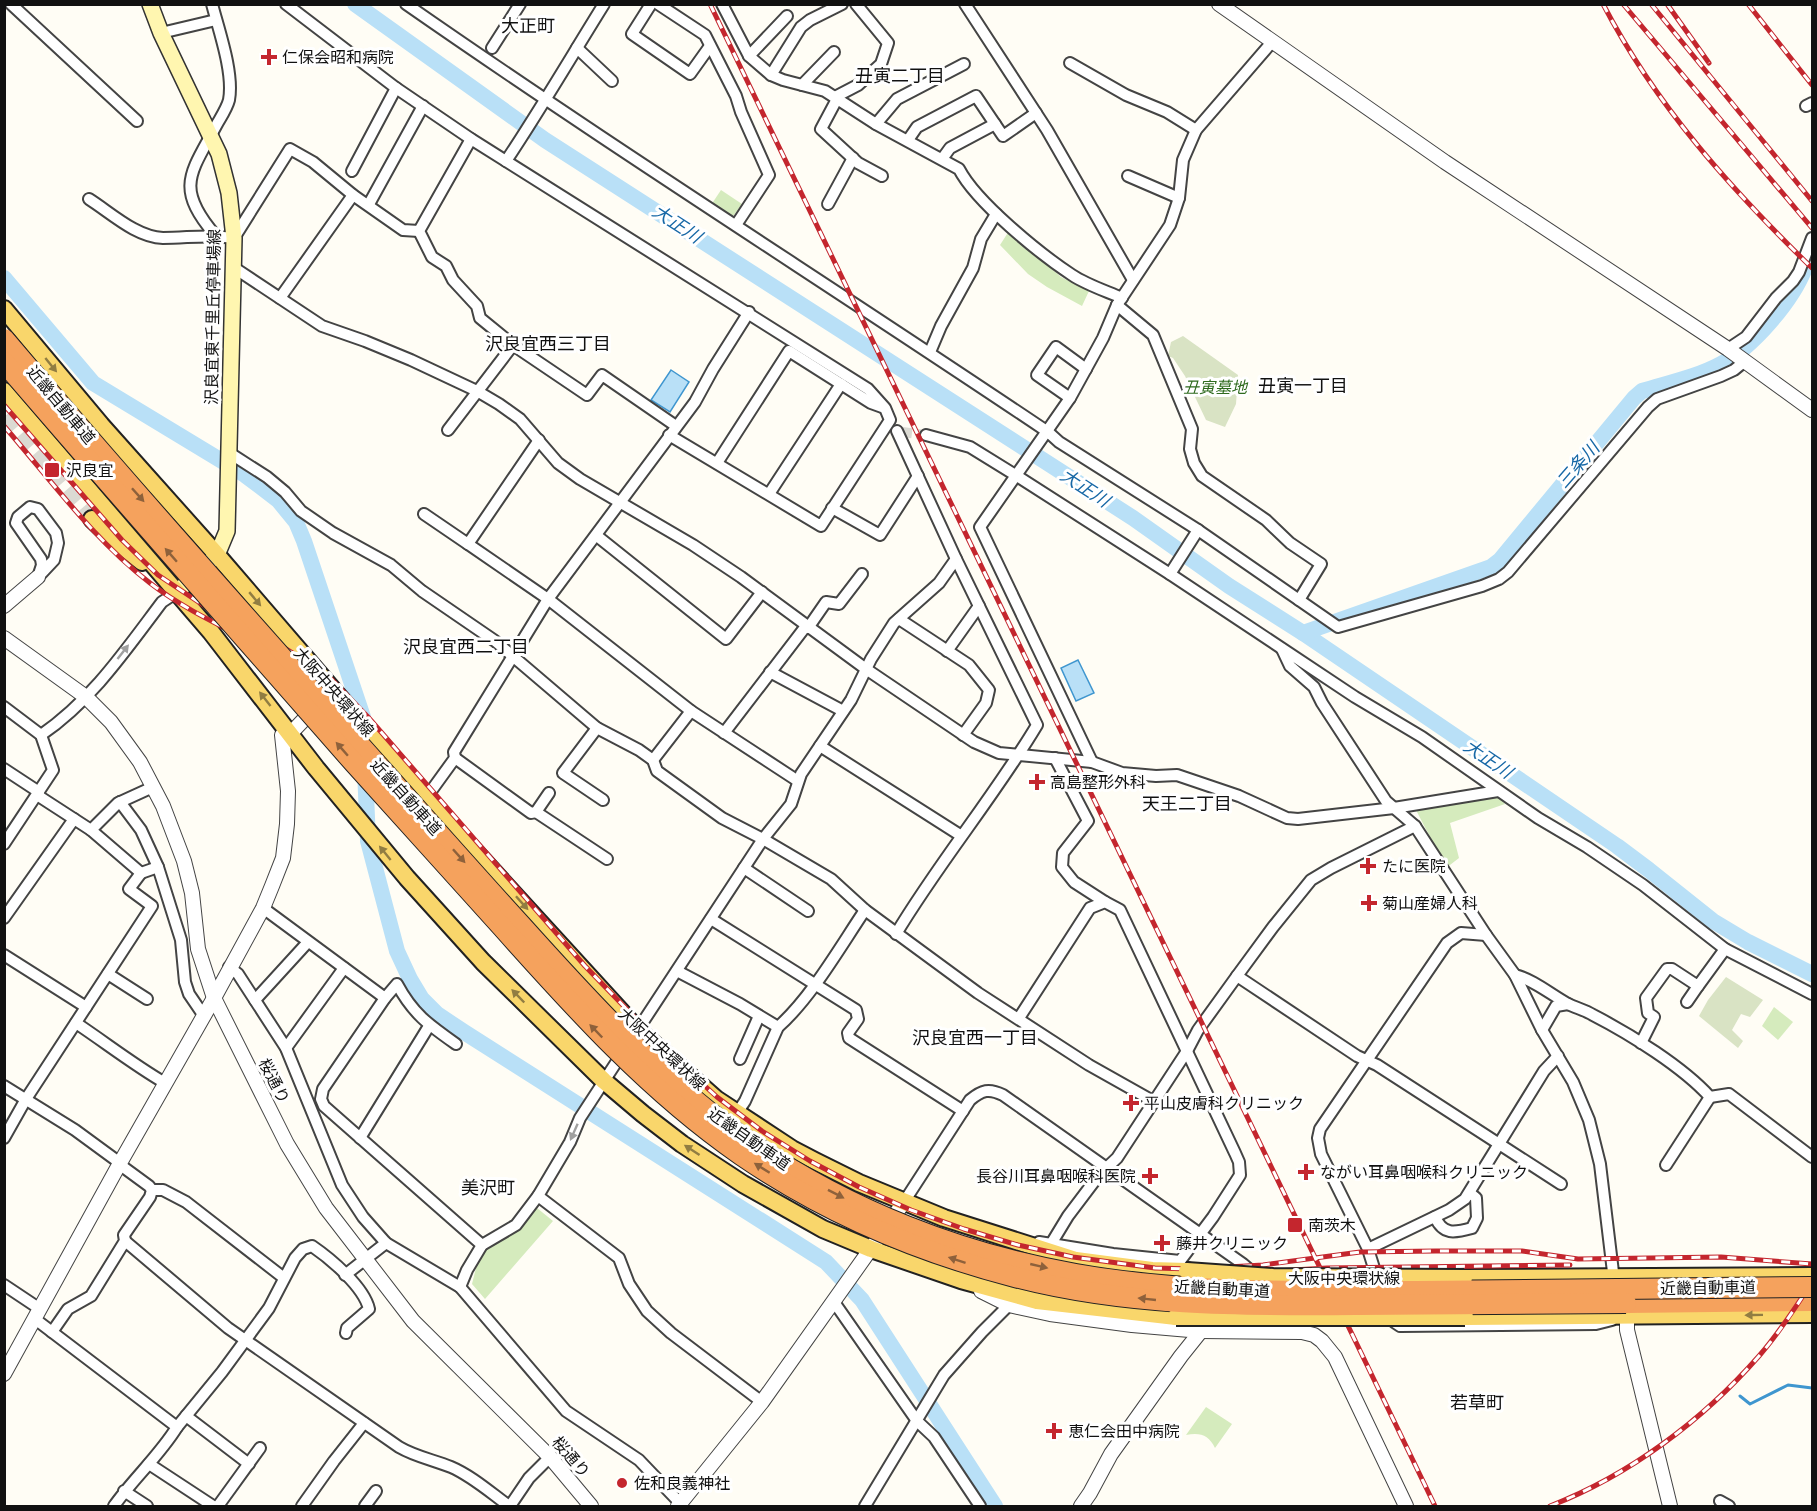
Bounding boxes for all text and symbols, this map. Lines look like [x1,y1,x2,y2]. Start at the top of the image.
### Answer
district label: 大正町 [501,16,555,36]
marker: 仁保会昭和病院 [260,48,278,66]
place label: 仁保会昭和病院 [282,49,394,66]
district label: 丑寅二丁目 [855,66,945,86]
water label: 大正川 [649,201,707,248]
street label: 沢良宜東千里丘停車場線 [203,229,223,405]
district label: 沢良宜西三丁目 [485,334,611,354]
one-way arrow [44,357,57,373]
street label: 近畿自動車道 [24,363,98,447]
district label: 丑寅一丁目 [1258,376,1348,396]
park label: 丑寅墓地 [1183,379,1249,396]
water label: 三条川 [1553,437,1605,492]
marker: 沢良宜 [43,461,61,479]
place label: 沢良宜 [66,462,114,479]
water label: 大正川 [1057,465,1115,512]
one-way arrow [131,487,144,502]
one-way arrow [165,548,178,563]
one-way arrow [248,591,261,607]
district label: 沢良宜西二丁目 [403,637,529,657]
street label: 大阪中央環状線 [291,644,377,740]
one-way arrow [117,645,129,660]
one-way arrow [260,692,272,707]
water label: 大正川 [1460,736,1518,784]
one-way arrow [335,741,349,756]
street label: 近畿自動車道 [368,756,444,838]
marker: 高島整形外科 [1028,773,1046,791]
place label: 高島整形外科 [1050,774,1146,791]
district label: 天王二丁目 [1142,794,1232,814]
one-way arrow [379,845,392,861]
one-way arrow [452,848,465,863]
marker: たに医院 [1359,857,1377,875]
place label: たに医院 [1382,858,1446,875]
marker: 菊山産婦人科 [1360,894,1378,912]
place label: 菊山産婦人科 [1382,895,1478,912]
one-way arrow [515,896,529,911]
one-way arrow [511,988,525,1003]
street label: 大阪中央環状線 [615,1005,709,1093]
one-way arrow [590,1024,604,1038]
district label: 沢良宜西一丁目 [912,1028,1038,1048]
street label: 桜通り [256,1056,292,1106]
marker: 平山皮膚科クリニック [1122,1094,1140,1112]
place label: 平山皮膚科クリニック [1144,1095,1304,1112]
street label: 近畿自動車道 [705,1105,793,1173]
one-way arrow [569,1123,579,1141]
one-way arrow [683,1145,700,1156]
one-way arrow [754,1163,770,1174]
marker: ながい耳鼻咽喉科クリニック [1297,1163,1315,1181]
place label: ながい耳鼻咽喉科クリニック [1320,1164,1528,1181]
marker: 長谷川耳鼻咽喉科医院 [1141,1167,1159,1185]
place label: 長谷川耳鼻咽喉科医院 [976,1168,1136,1185]
district label: 美沢町 [461,1178,515,1198]
one-way arrow [828,1189,845,1199]
marker: 南茨木 [1286,1216,1304,1234]
place label: 南茨木 [1308,1217,1356,1234]
marker: 藤井クリニック [1153,1234,1171,1252]
place label: 藤井クリニック [1176,1235,1288,1252]
one-way arrow [948,1254,966,1264]
one-way arrow [1030,1262,1049,1271]
street label: 大阪中央環状線 [1288,1270,1400,1287]
street label: 近畿自動車道 [1174,1278,1270,1300]
street label: 近畿自動車道 [1660,1279,1756,1297]
one-way arrow [1138,1295,1157,1304]
one-way arrow [1745,1310,1764,1320]
district label: 若草町 [1450,1393,1504,1413]
marker: 恵仁会田中病院 [1045,1422,1063,1440]
place label: 恵仁会田中病院 [1068,1423,1180,1440]
street label: 桜通り [549,1433,593,1481]
place label: 佐和良義神社 [634,1475,730,1492]
marker: 佐和良義神社 [615,1476,629,1490]

